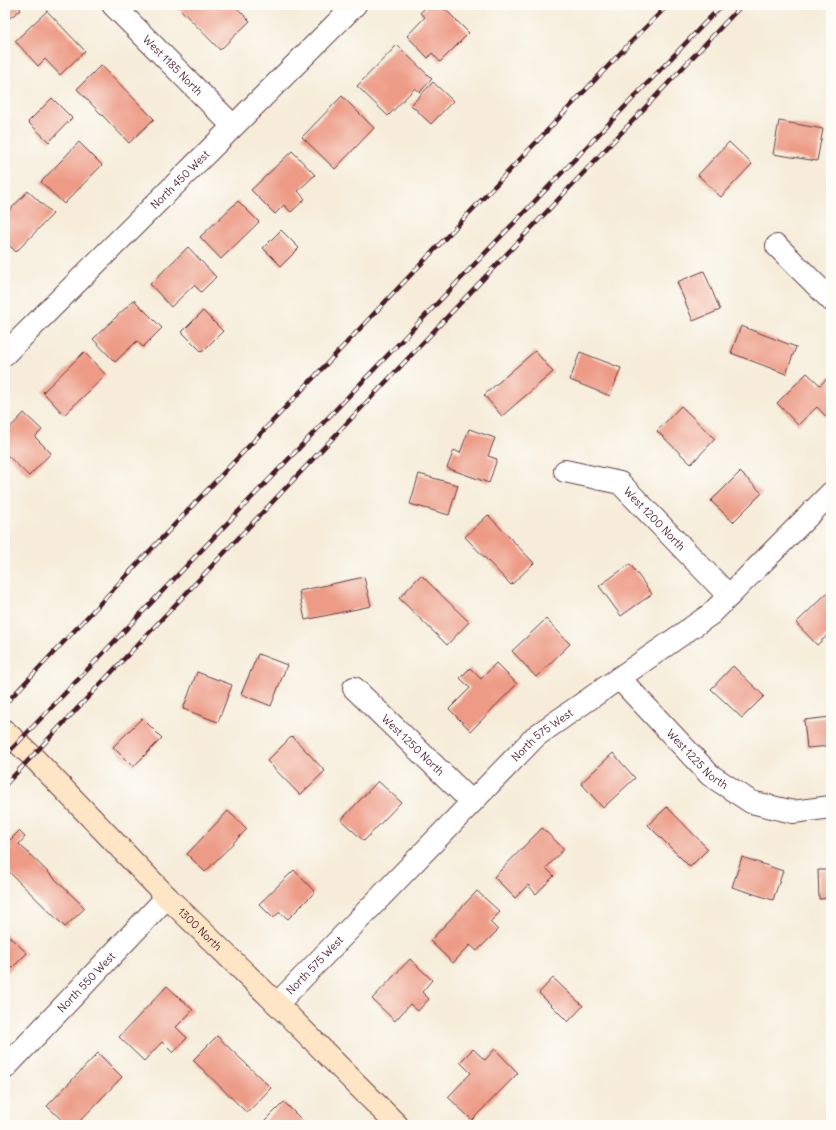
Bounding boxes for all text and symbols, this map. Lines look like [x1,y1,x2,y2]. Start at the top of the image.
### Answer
street label: West 1185 North [140,32,206,98]
street label: North 450 West [147,147,213,212]
street label: West 1200 North [621,484,688,553]
street label: North 575 West [508,705,576,764]
street label: West 1250 North [379,712,447,778]
street label: West 1225 North [664,726,731,792]
street label: 1300 North [175,905,225,954]
street label: North 575 West [283,933,346,997]
street label: North 550 West [54,949,118,1015]

